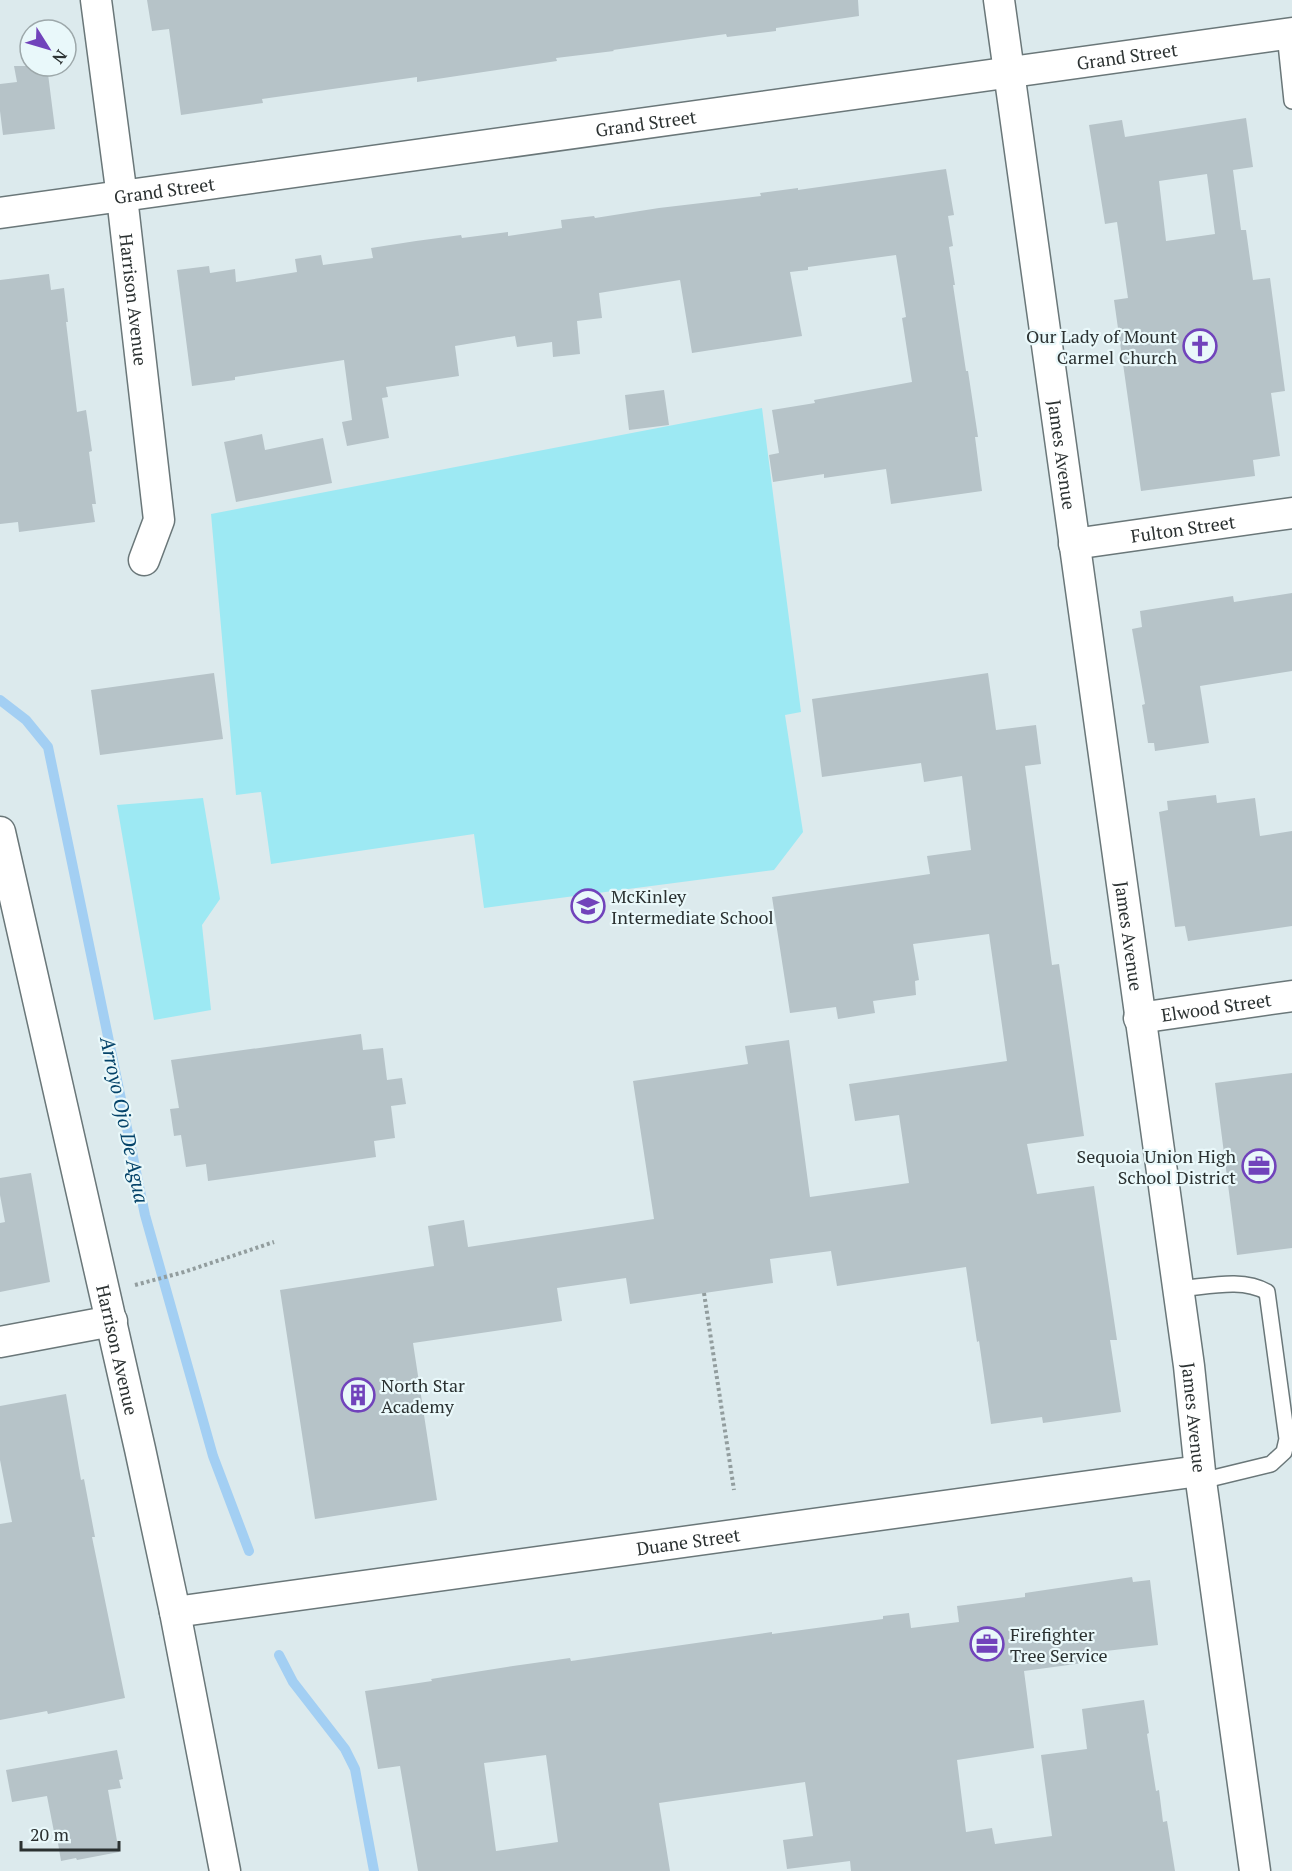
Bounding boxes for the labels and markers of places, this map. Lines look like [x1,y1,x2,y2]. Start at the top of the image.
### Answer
place label: Our Lady of Mount Carmel Church [1026,324,1177,369]
church icon: Our Lady of Mount Carmel Church [1182,328,1218,364]
place label: McKinley Intermediate School [611,884,774,929]
school or university icon: McKinley Intermediate School [570,888,606,924]
place label: Sequoia Union High School District [1076,1144,1236,1189]
office icon: Sequoia Union High School District [1241,1148,1277,1184]
place label: North Star Academy [381,1373,465,1418]
building icon: North Star Academy [340,1377,376,1413]
place label: Firefighter Tree Service [1010,1622,1108,1667]
office icon: Firefighter Tree Service [969,1626,1005,1662]

